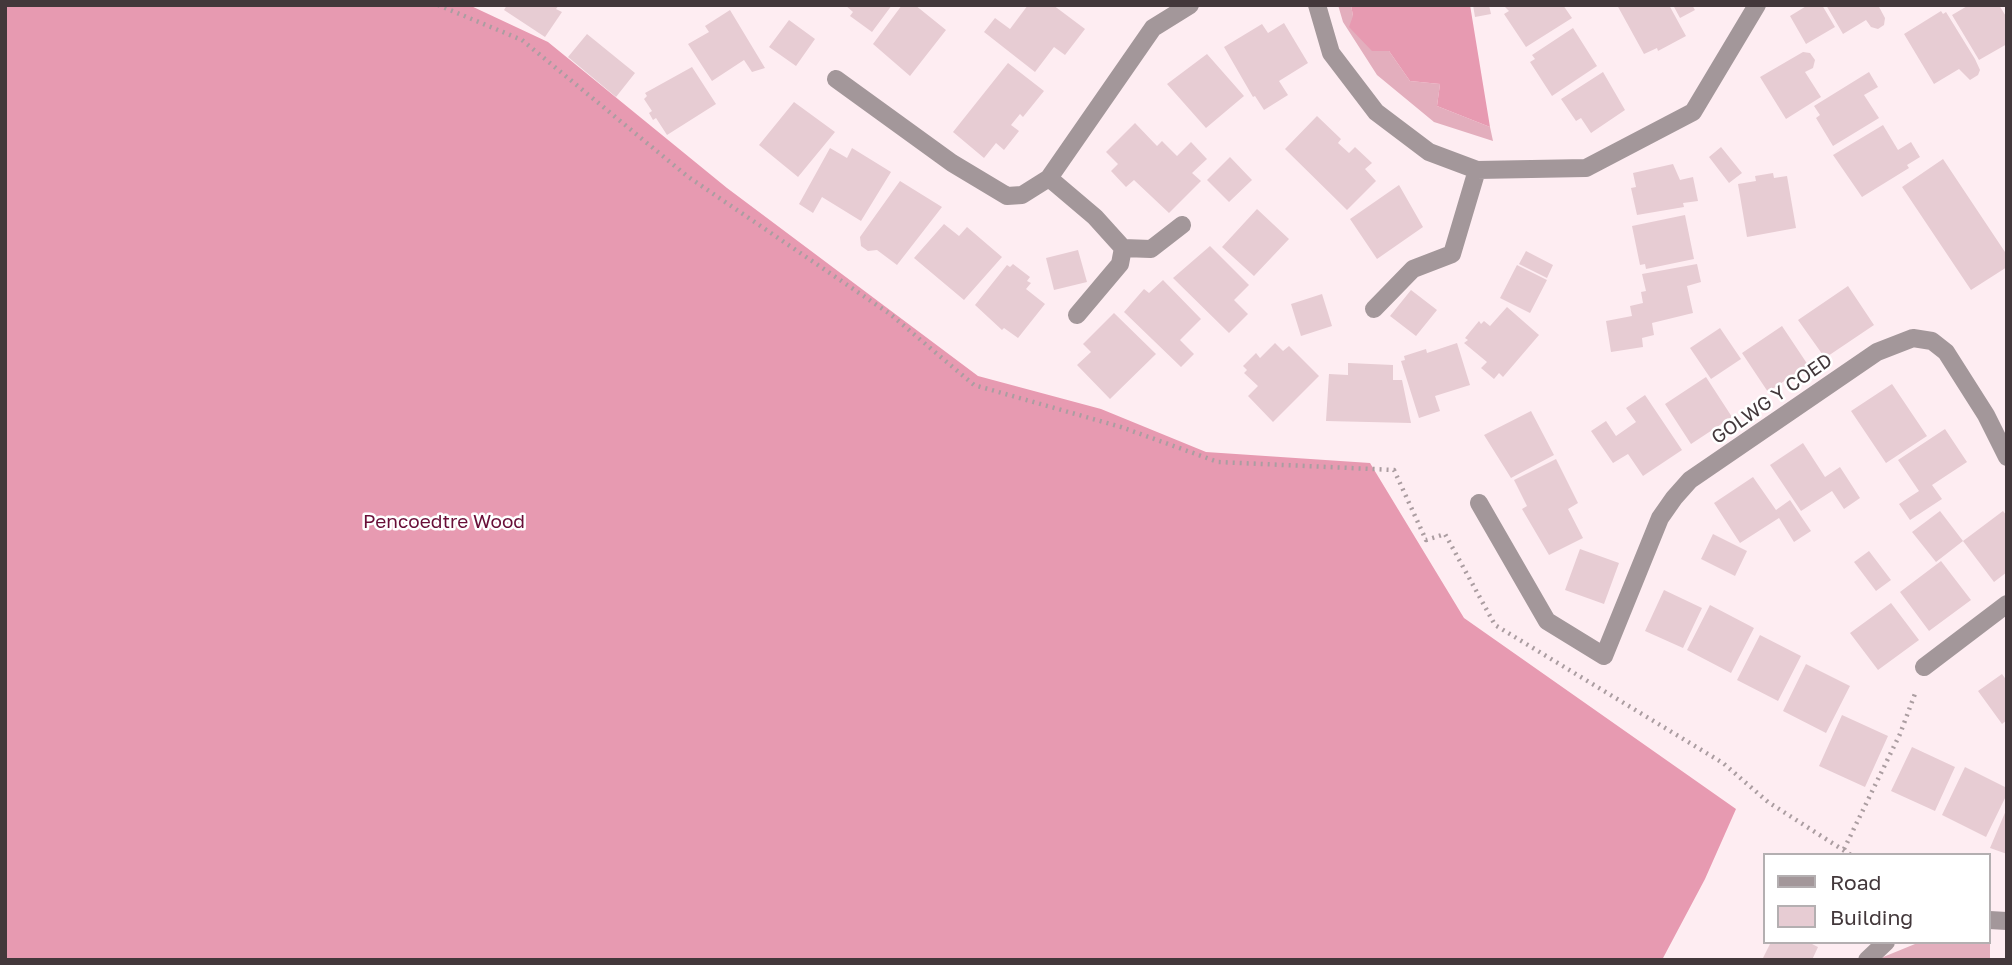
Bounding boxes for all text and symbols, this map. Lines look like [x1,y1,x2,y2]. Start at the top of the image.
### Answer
street label: GOLWG Y COED [1707,349,1837,449]
park label: Pencoedtre Wood [363,511,525,533]
legend [1764,853,1991,944]
text: Road [1830,869,1881,895]
text: Building [1830,904,1913,930]

